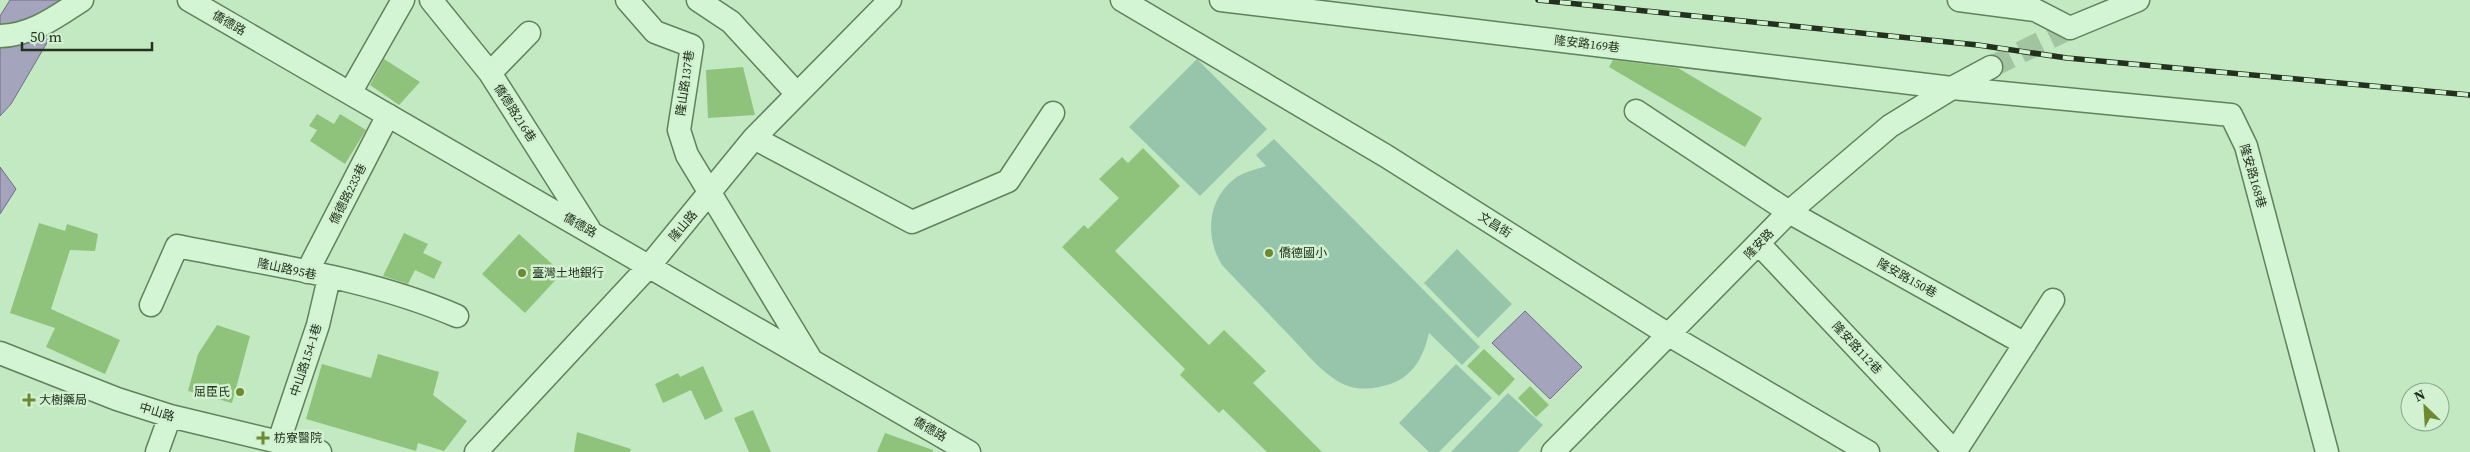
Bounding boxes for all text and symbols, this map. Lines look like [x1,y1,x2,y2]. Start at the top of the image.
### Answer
street label: 僑德路 [209,7,249,39]
scale bar [22,20,152,52]
text: 50 m [30,26,62,47]
street label: 隆安路169巷 [1553,32,1621,56]
street label: 隆山路137巷 [672,49,698,117]
street label: 僑德路216巷 [490,81,540,145]
street label: 隆安路168巷 [2236,142,2270,210]
street label: 僑德路233巷 [326,161,370,227]
street label: 隆山路 [665,207,701,245]
street label: 僑德路 [560,209,600,241]
street label: 文昌街 [1475,209,1515,241]
street label: 隆安路 [1741,225,1777,263]
place label: 僑德國小 [1279,245,1327,261]
marker: 僑德國小 [1263,247,1275,259]
street label: 隆山路95巷 [256,255,318,283]
street label: 隆安路150巷 [1874,255,1940,301]
place label: 臺灣土地銀行 [532,265,604,281]
marker: 臺灣土地銀行 [516,267,528,279]
street label: 隆安路112巷 [1829,318,1885,378]
street label: 中山路154-1巷 [287,322,325,398]
north arrow [2400,382,2450,432]
place label: 屈臣氏 [194,384,230,400]
text: N [2411,384,2428,406]
marker: 屈臣氏 [234,386,246,398]
place label: 大樹藥局 [39,392,87,408]
marker: 大樹藥局 [23,394,35,406]
street label: 中山路 [137,399,177,425]
street label: 僑德路 [910,413,950,445]
place label: 枋寮醫院 [274,430,322,446]
marker: 枋寮醫院 [256,431,270,445]

